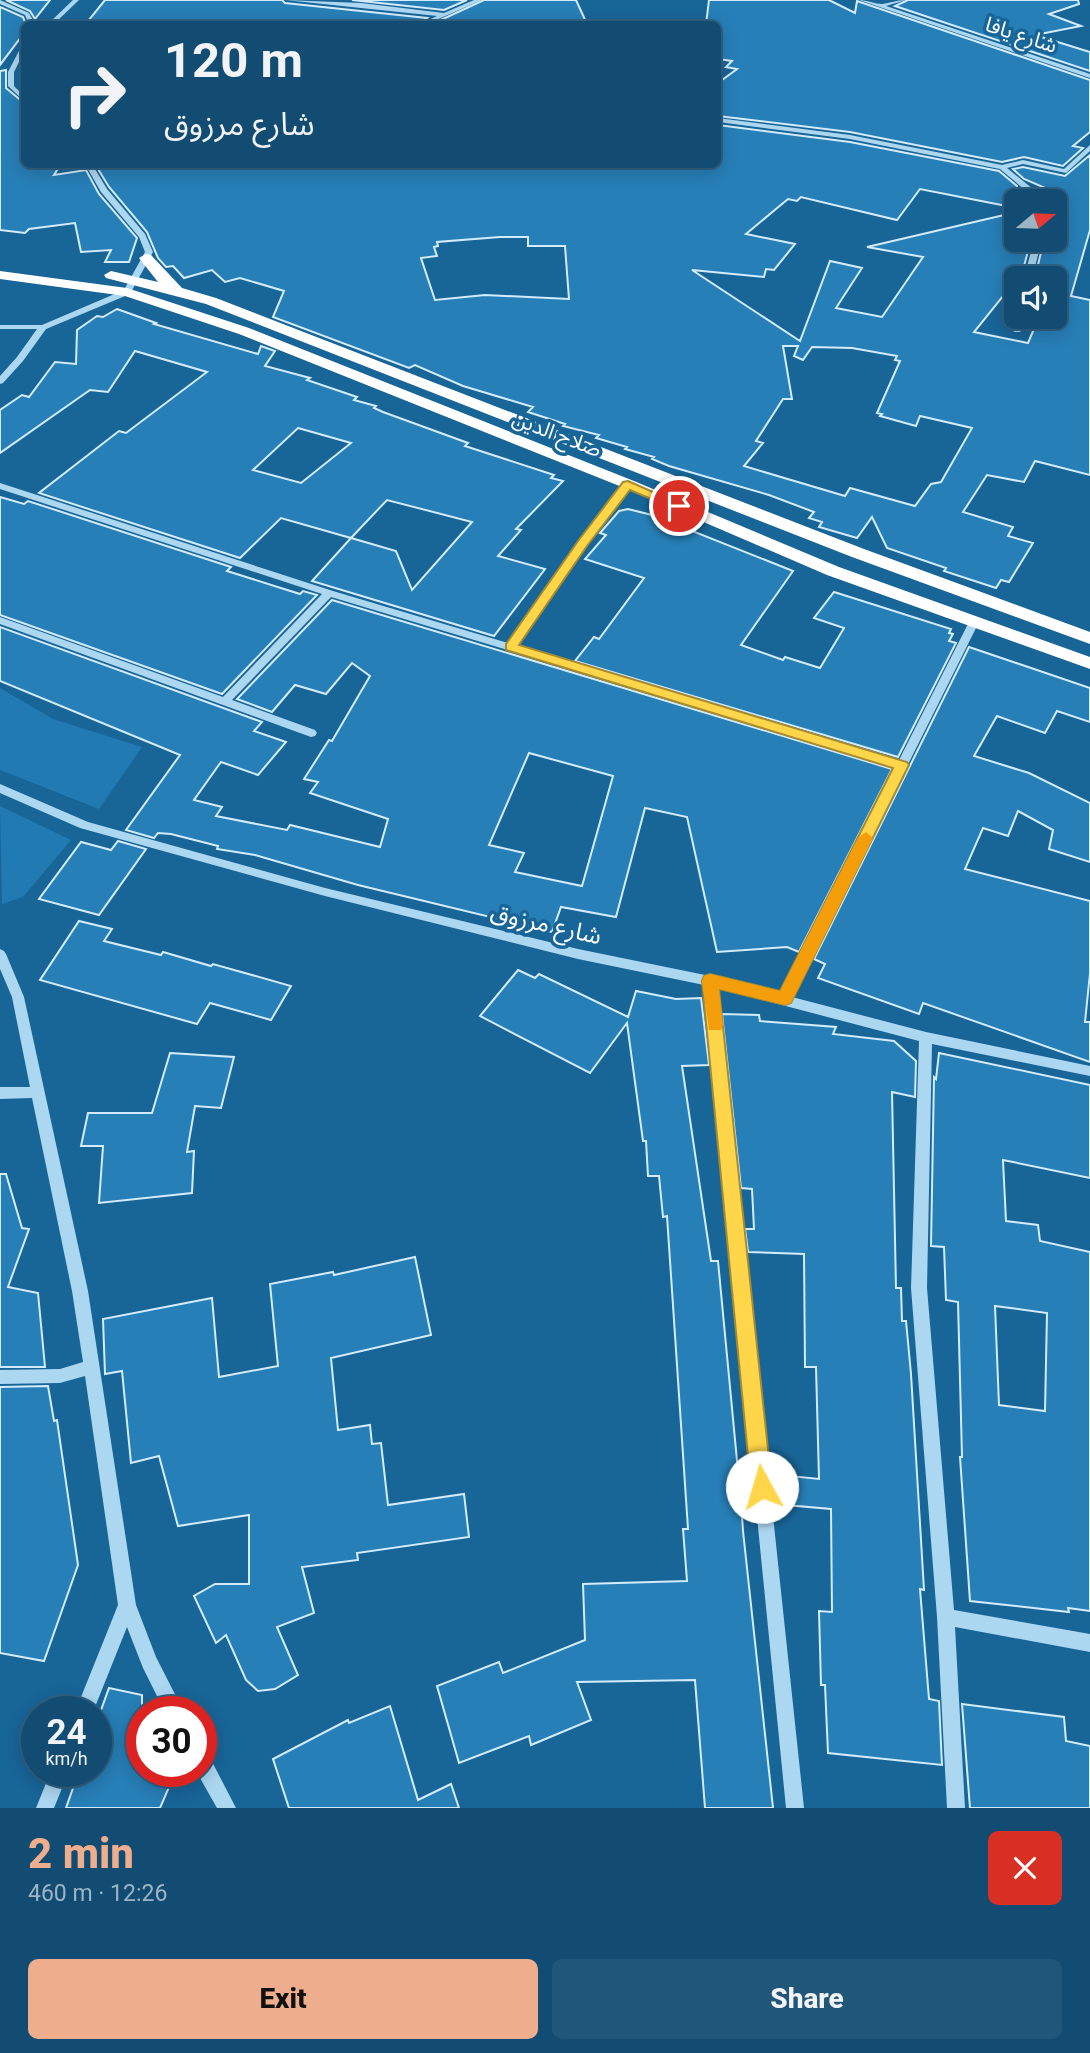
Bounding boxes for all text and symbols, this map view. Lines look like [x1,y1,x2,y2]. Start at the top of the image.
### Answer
street label: شارع يافا [981,12,1060,61]
text: 120 m [164,32,303,89]
icon: right [49,49,140,140]
text: شارع مرزوق [164,105,315,143]
north arrow [1004,189,1068,252]
map controls [1004,189,1067,329]
button: sound [1004,266,1067,329]
street label: صلاح الدين [508,406,605,465]
pin [649,476,709,536]
icon: arrive [660,487,698,525]
street label: شارع مرزوق [487,898,604,953]
position arrow [725,1450,799,1524]
speed limit sign: 30 [126,1696,217,1787]
text: 24 [46,1712,87,1753]
text: km/h [45,1748,88,1769]
text: 2 min [28,1829,134,1878]
button: close [988,1831,1062,1905]
text: 460 m · 12:26 [28,1880,167,1907]
button: Exit [28,1959,538,2039]
button: Share [552,1959,1062,2039]

